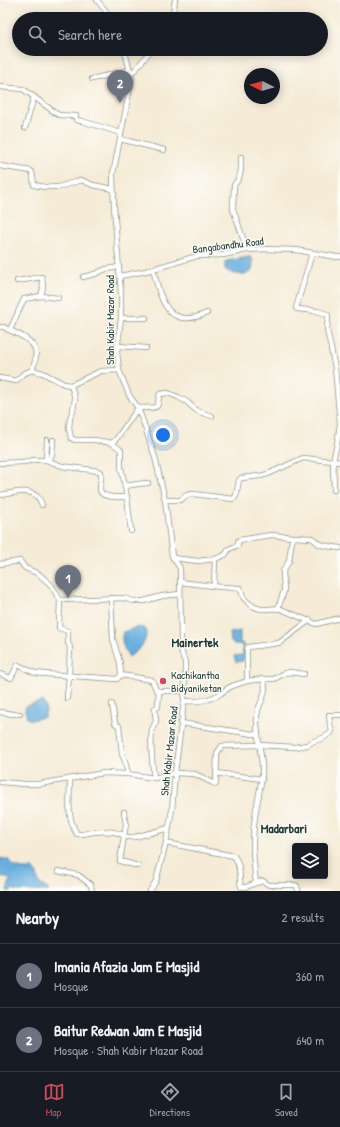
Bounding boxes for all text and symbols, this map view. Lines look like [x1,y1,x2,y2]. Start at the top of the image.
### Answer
search box [12,12,328,56]
icon: search [26,23,48,45]
text: Search here [58,24,122,45]
north arrow [244,68,280,104]
pin: 2 [107,70,133,103]
street label: Bangabandhu Road [192,234,265,256]
street label: Shah Kabir Mazar Road [103,274,117,365]
your location [153,425,173,445]
pin: 1 [55,565,81,598]
district label: Mainertek [172,633,219,651]
place label: Kachikantha Bidyaniketan [171,668,222,695]
marker: Kachikantha Bidyaniketan [158,676,168,686]
street label: Shah Kabir Mazar Road [157,705,181,796]
district label: Madarbari [261,819,307,837]
map controls [292,843,328,879]
button: layers [292,843,328,879]
text: Nearby [16,906,59,929]
text: 2 results [282,908,324,926]
text: Imania Afazia Jam E Masjid [54,956,199,977]
text: 1 [27,967,31,985]
text: 360 m [295,967,324,985]
text: Mosque [54,977,88,995]
text: Baitur Redwan Jam E Masjid [54,1020,201,1041]
text: 2 [26,1031,32,1049]
text: 640 m [296,1031,324,1049]
text: Mosque · Shah Kabir Mazar Road [54,1041,203,1059]
tab: Map [43,1081,65,1119]
tab: Directions [150,1081,190,1119]
tab: Saved [275,1081,297,1119]

